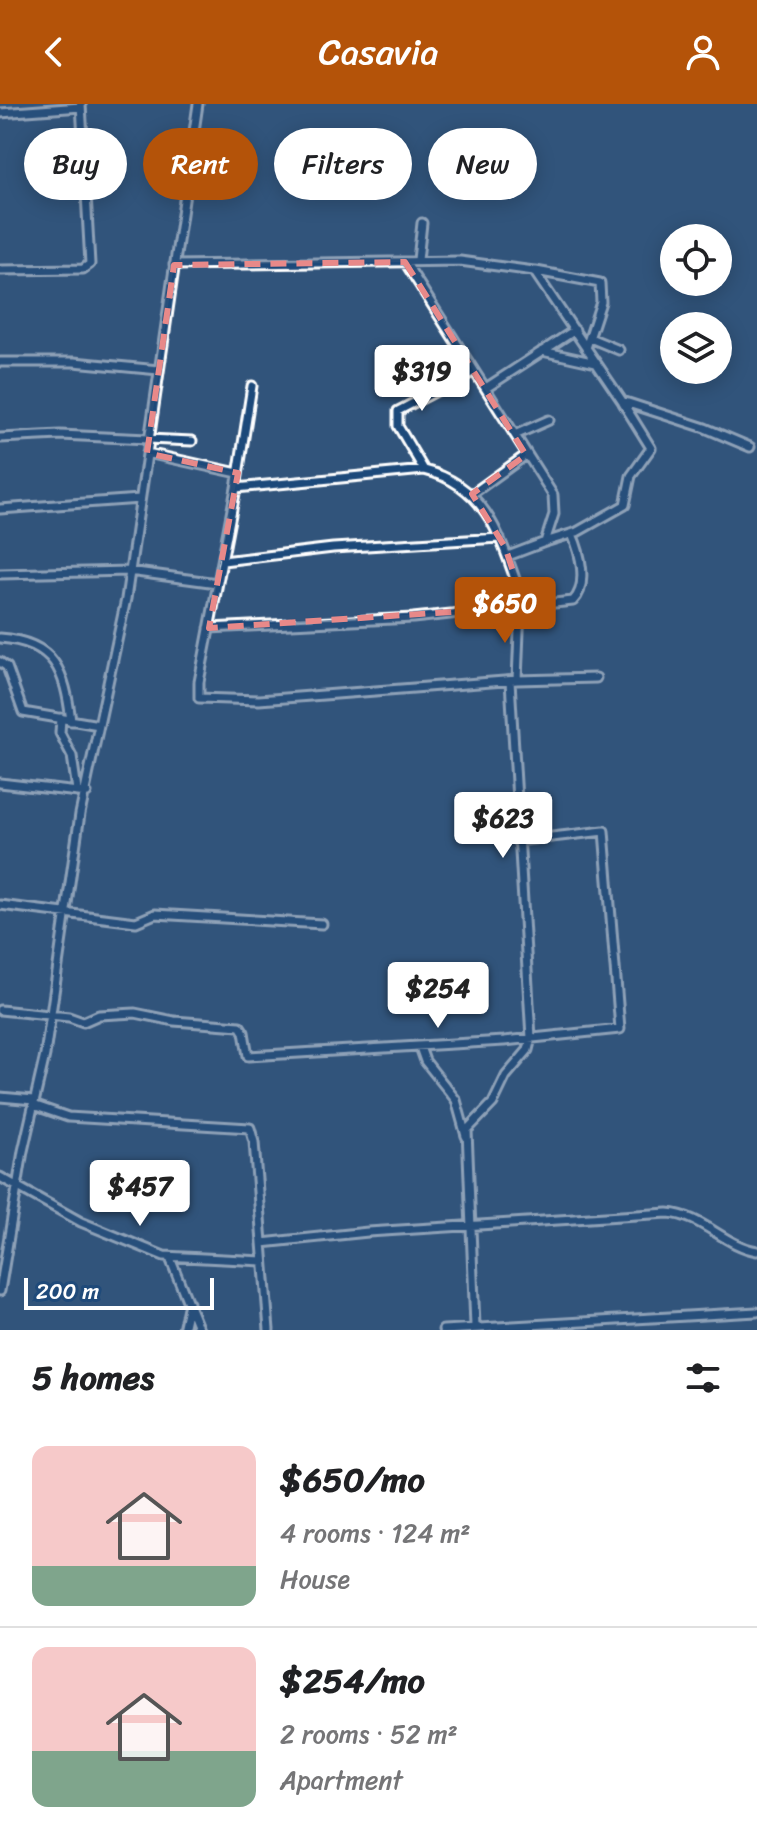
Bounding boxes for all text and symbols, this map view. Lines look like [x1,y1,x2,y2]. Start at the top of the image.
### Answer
text: Casavia [319,20,438,84]
icon: back [32,30,76,74]
icon: person [681,30,725,74]
chip: Buy [24,128,127,200]
chip: Rent [143,128,258,200]
chip: Filters [274,128,412,200]
chip: New [428,128,537,200]
map controls [660,224,732,384]
button: locate [660,224,732,296]
button: layers [660,312,732,384]
pin: $319 [375,345,469,413]
text: $319 [393,348,451,394]
pin: $650 [458,577,552,645]
text: $650 [473,580,537,626]
pin: $623 [456,792,550,860]
text: $623 [472,795,534,841]
pin: $254 [391,962,485,1030]
text: $254 [406,965,470,1011]
pin: $457 [93,1160,187,1228]
text: $457 [108,1163,172,1209]
text: 200 m [36,1272,99,1311]
scale bar [24,1274,214,1310]
text: 5 homes [32,1348,154,1408]
icon: filters [681,1356,725,1400]
text: $650/mo [280,1450,425,1510]
icon: home [96,1478,192,1574]
text: 4 rooms · 124 m² [280,1510,471,1556]
text: House [280,1556,350,1602]
text: $254/mo [280,1651,425,1711]
icon: home [96,1679,192,1775]
text: 2 rooms · 52 m² [280,1711,458,1757]
text: Apartment [280,1757,403,1803]

